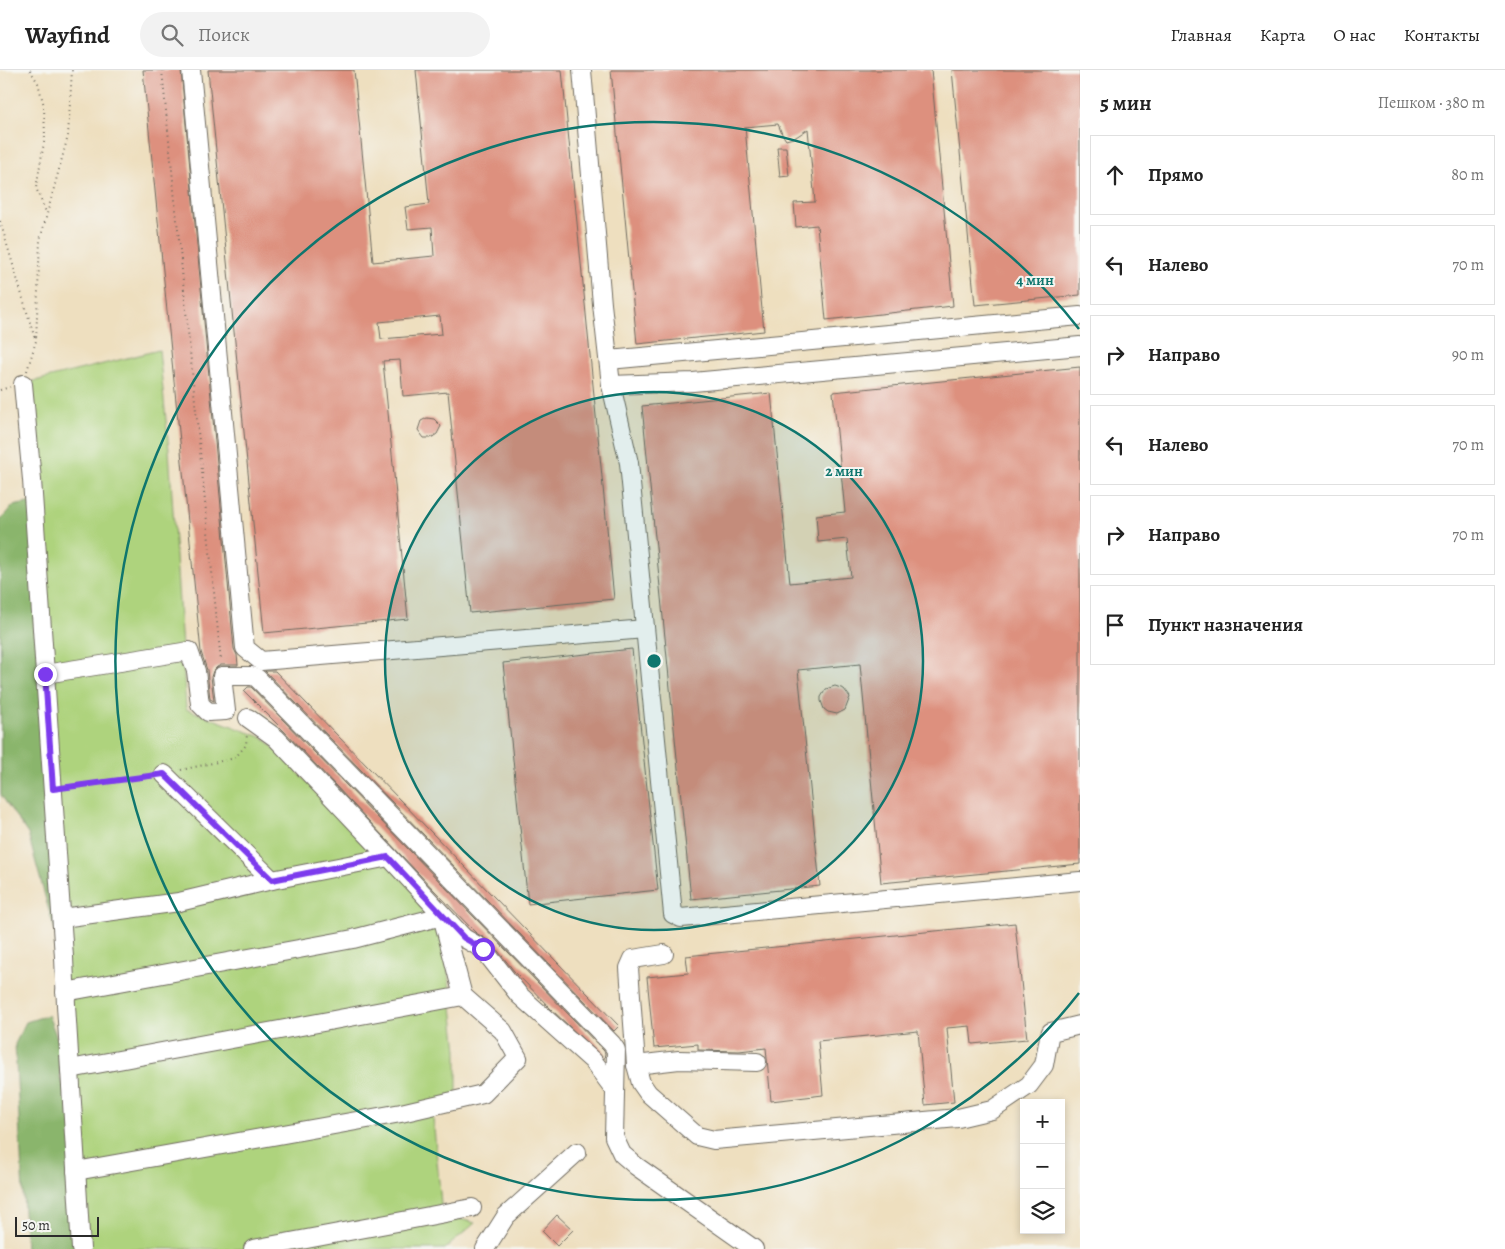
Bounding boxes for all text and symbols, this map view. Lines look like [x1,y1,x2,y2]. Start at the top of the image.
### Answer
search box [140,12,490,57]
text: Wayfind [25,19,110,51]
icon: search [158,21,186,49]
text: Поиск [198,22,250,48]
text: Главная [1171,23,1232,47]
text: Карта [1260,23,1305,47]
text: О нас [1333,23,1376,47]
text: Контакты [1404,23,1480,47]
text: 5 мин [1100,89,1152,117]
text: Пешком · 380 m [1378,92,1485,114]
icon: ahead [1101,161,1129,189]
text: Прямо [1148,162,1203,188]
text: 80 m [1451,164,1484,186]
icon: left [1101,251,1129,279]
text: Налево [1148,252,1208,278]
text: 70 m [1452,254,1484,276]
text: 4 мин [1016,270,1054,290]
icon: right [1101,341,1129,369]
text: Направо [1148,342,1220,368]
text: 90 m [1452,344,1484,366]
icon: left [1101,431,1129,459]
text: Налево [1148,432,1208,458]
text: 70 m [1452,434,1484,456]
text: 2 мин [825,461,863,481]
icon: right [1101,521,1129,549]
text: Направо [1148,522,1220,548]
text: 70 m [1452,524,1484,546]
icon: arrive [1101,611,1129,639]
text: Пункт назначения [1148,612,1303,638]
centre of rings [645,652,663,670]
route end [34,663,57,686]
route start [472,938,495,961]
map controls [1020,1099,1065,1234]
button: + [1020,1099,1065,1144]
button: − [1020,1144,1065,1189]
button: layers [1020,1189,1065,1234]
scale bar [15,1214,99,1237]
text: 50 m [22,1216,50,1235]

